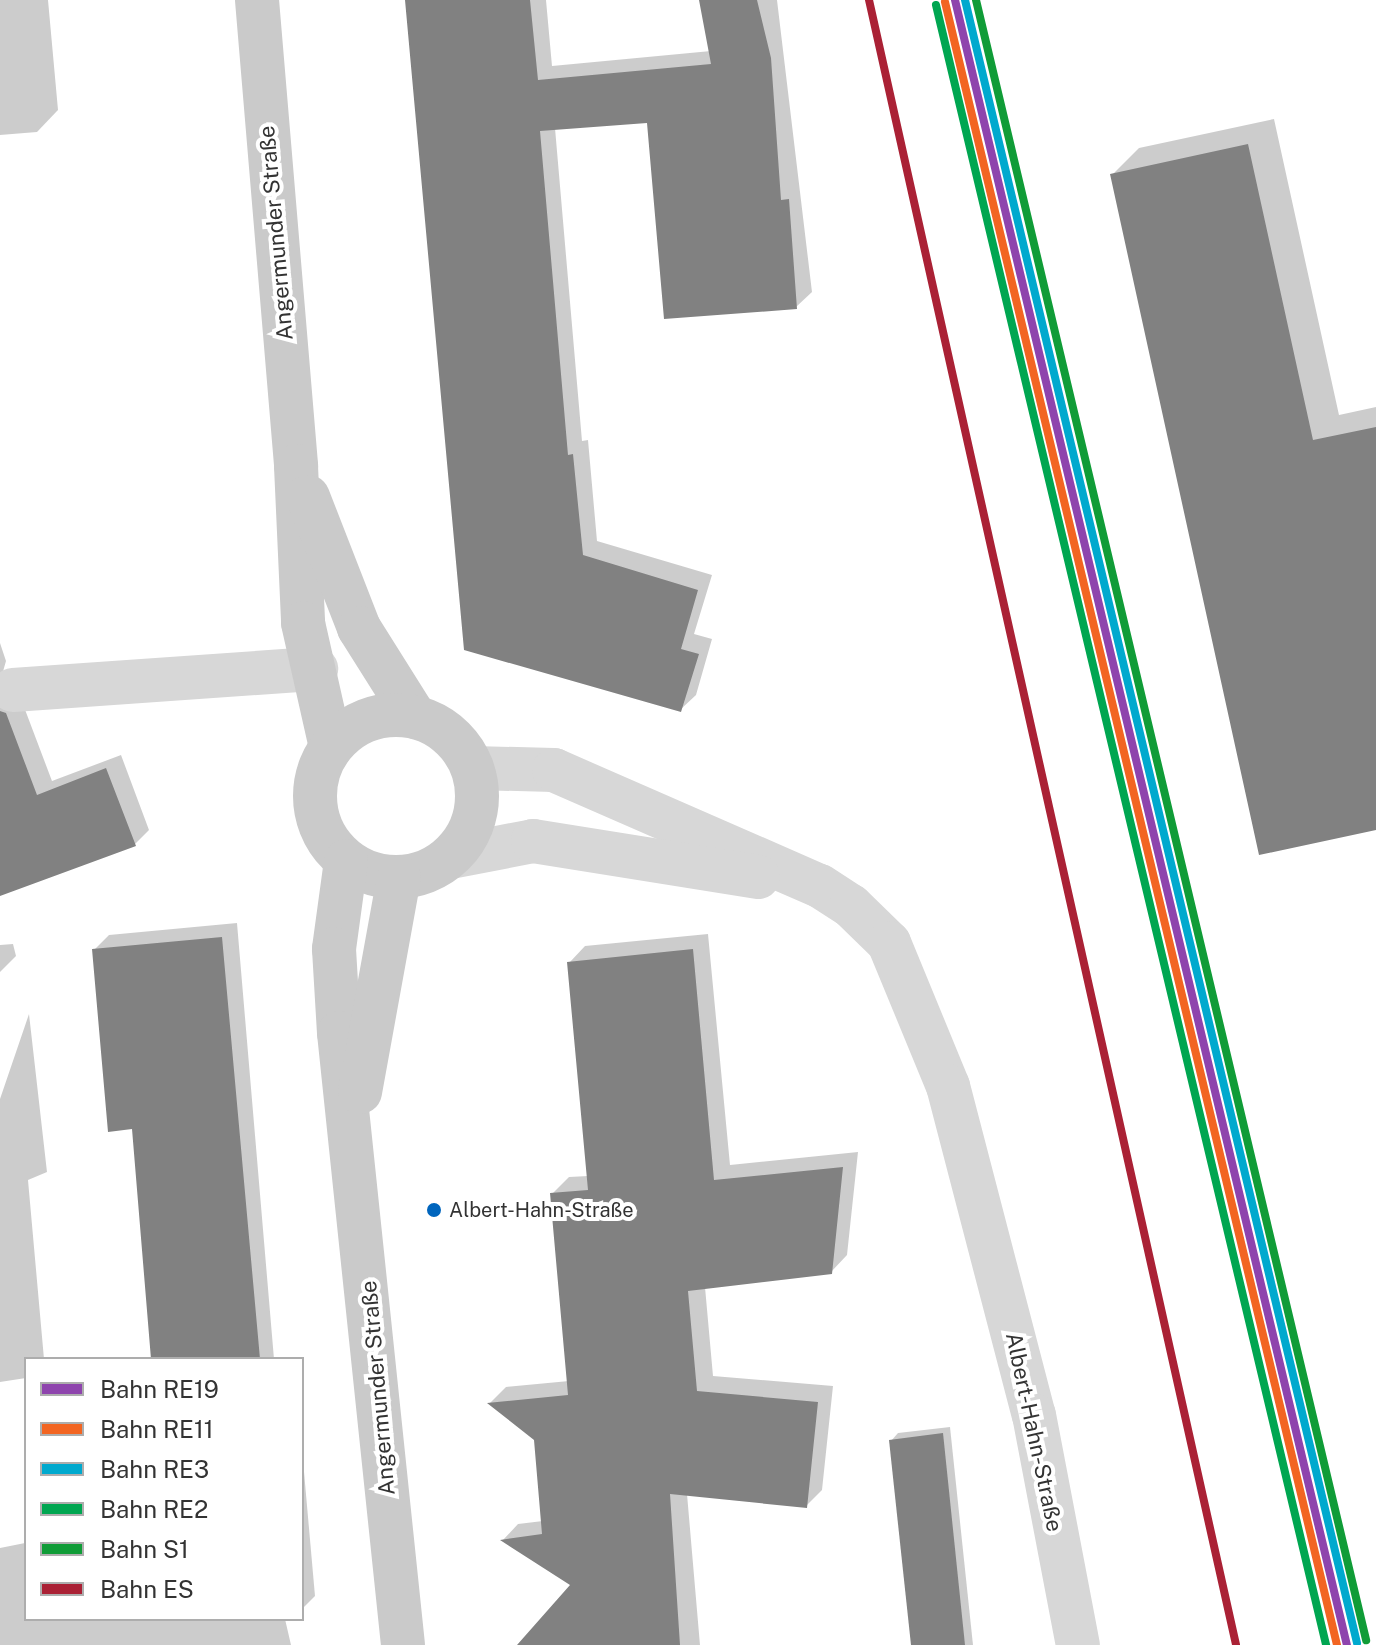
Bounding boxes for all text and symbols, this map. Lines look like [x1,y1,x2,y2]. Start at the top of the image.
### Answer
street label: Angermunder Straße [253,124,299,342]
place label: Albert-Hahn-Straße [449,1198,634,1222]
marker: Albert-Hahn-Straße [426,1202,442,1218]
street label: Angermunder Straße [355,1279,401,1497]
street label: Albert-Hahn-Straße [1000,1330,1068,1534]
legend [24,1357,304,1621]
text: Bahn RE19 [100,1375,219,1403]
text: Bahn RE11 [100,1415,214,1443]
text: Bahn RE3 [100,1455,209,1483]
text: Bahn RE2 [100,1495,208,1523]
text: Bahn S1 [100,1535,189,1563]
text: Bahn ES [100,1575,194,1603]

